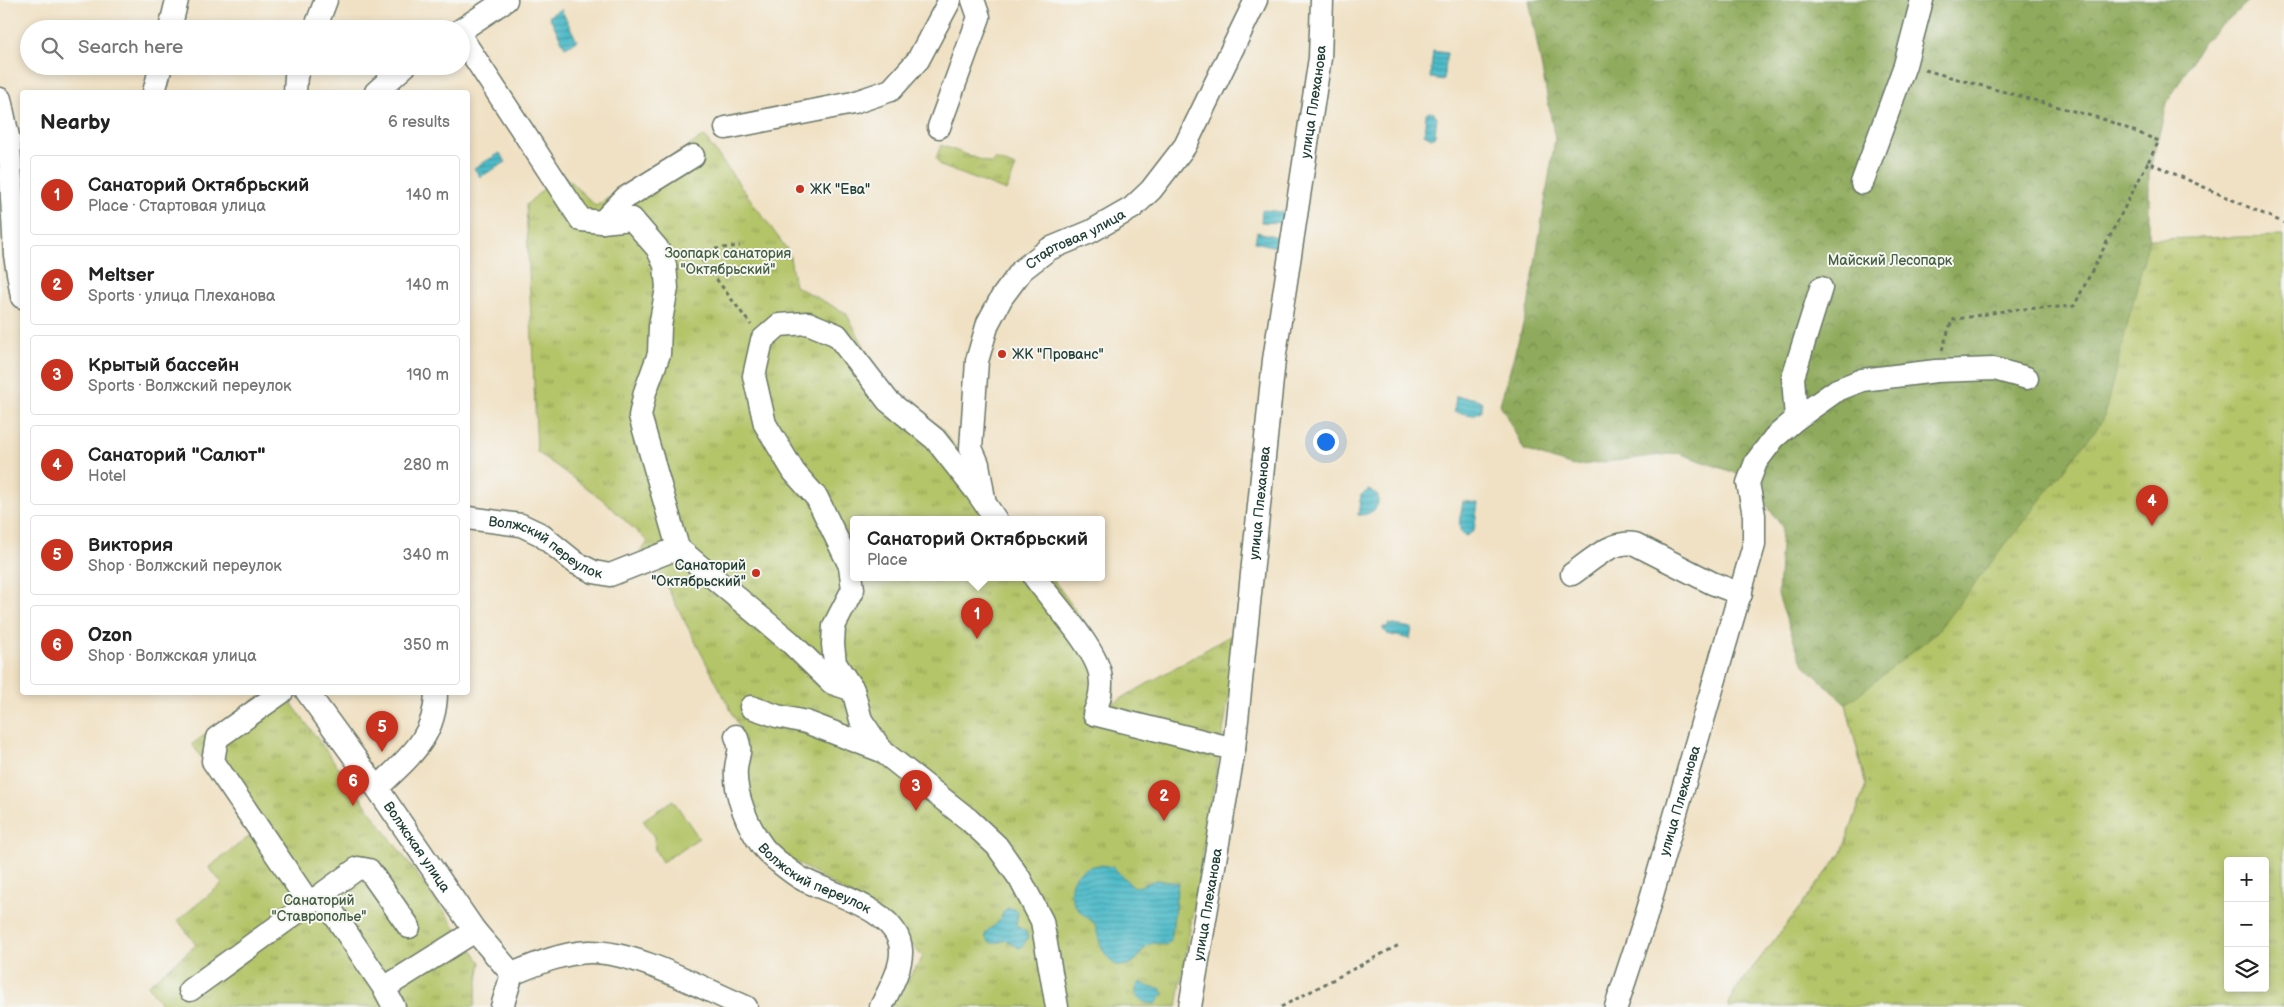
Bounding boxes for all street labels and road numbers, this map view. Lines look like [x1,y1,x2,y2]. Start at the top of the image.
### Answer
street label: улица Плеханова [1296,44,1329,159]
street label: Стартовая улица [1022,205,1129,273]
street label: улица Плеханова [1245,445,1274,561]
street label: Волжский переулок [488,512,604,582]
street label: улица Плеханова [1655,743,1704,858]
street label: Волжская улица [380,798,455,896]
street label: Волжский переулок [754,839,875,917]
street label: улица Плеханова [1190,846,1226,962]

